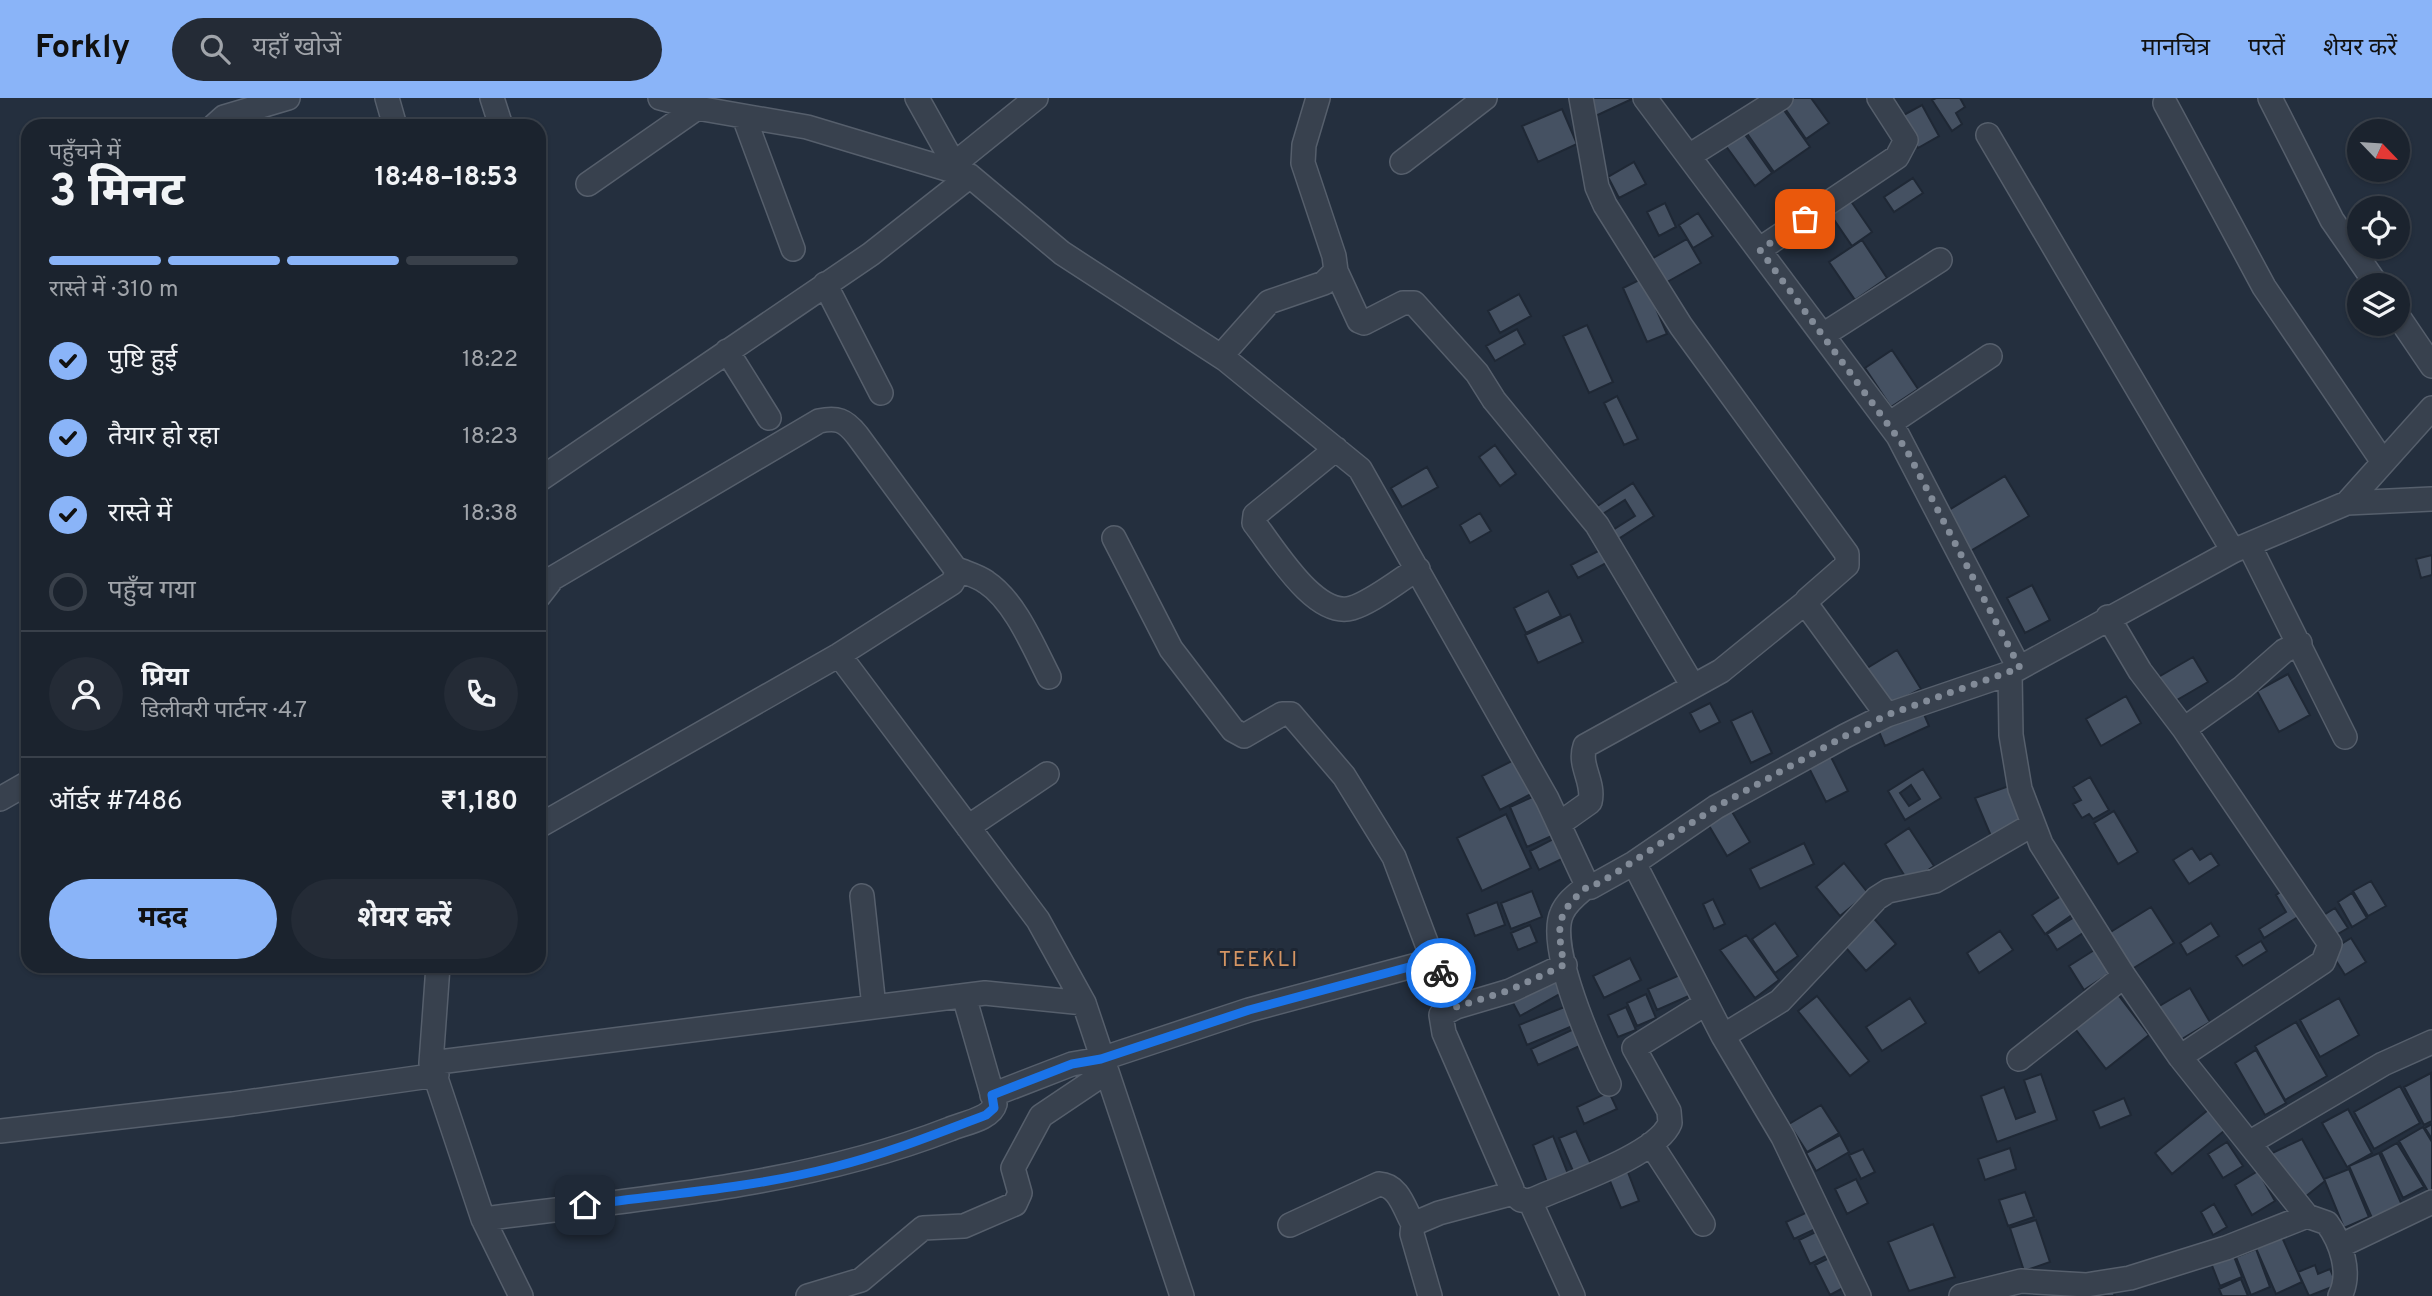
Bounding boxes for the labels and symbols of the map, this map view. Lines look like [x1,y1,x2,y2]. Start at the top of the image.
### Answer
north arrow [2347,119,2410,182]
pin [1775,189,1835,249]
courier [1406,938,1476,1008]
district label: TEEKLI [1219,947,1299,974]
pin [555,1175,615,1235]

